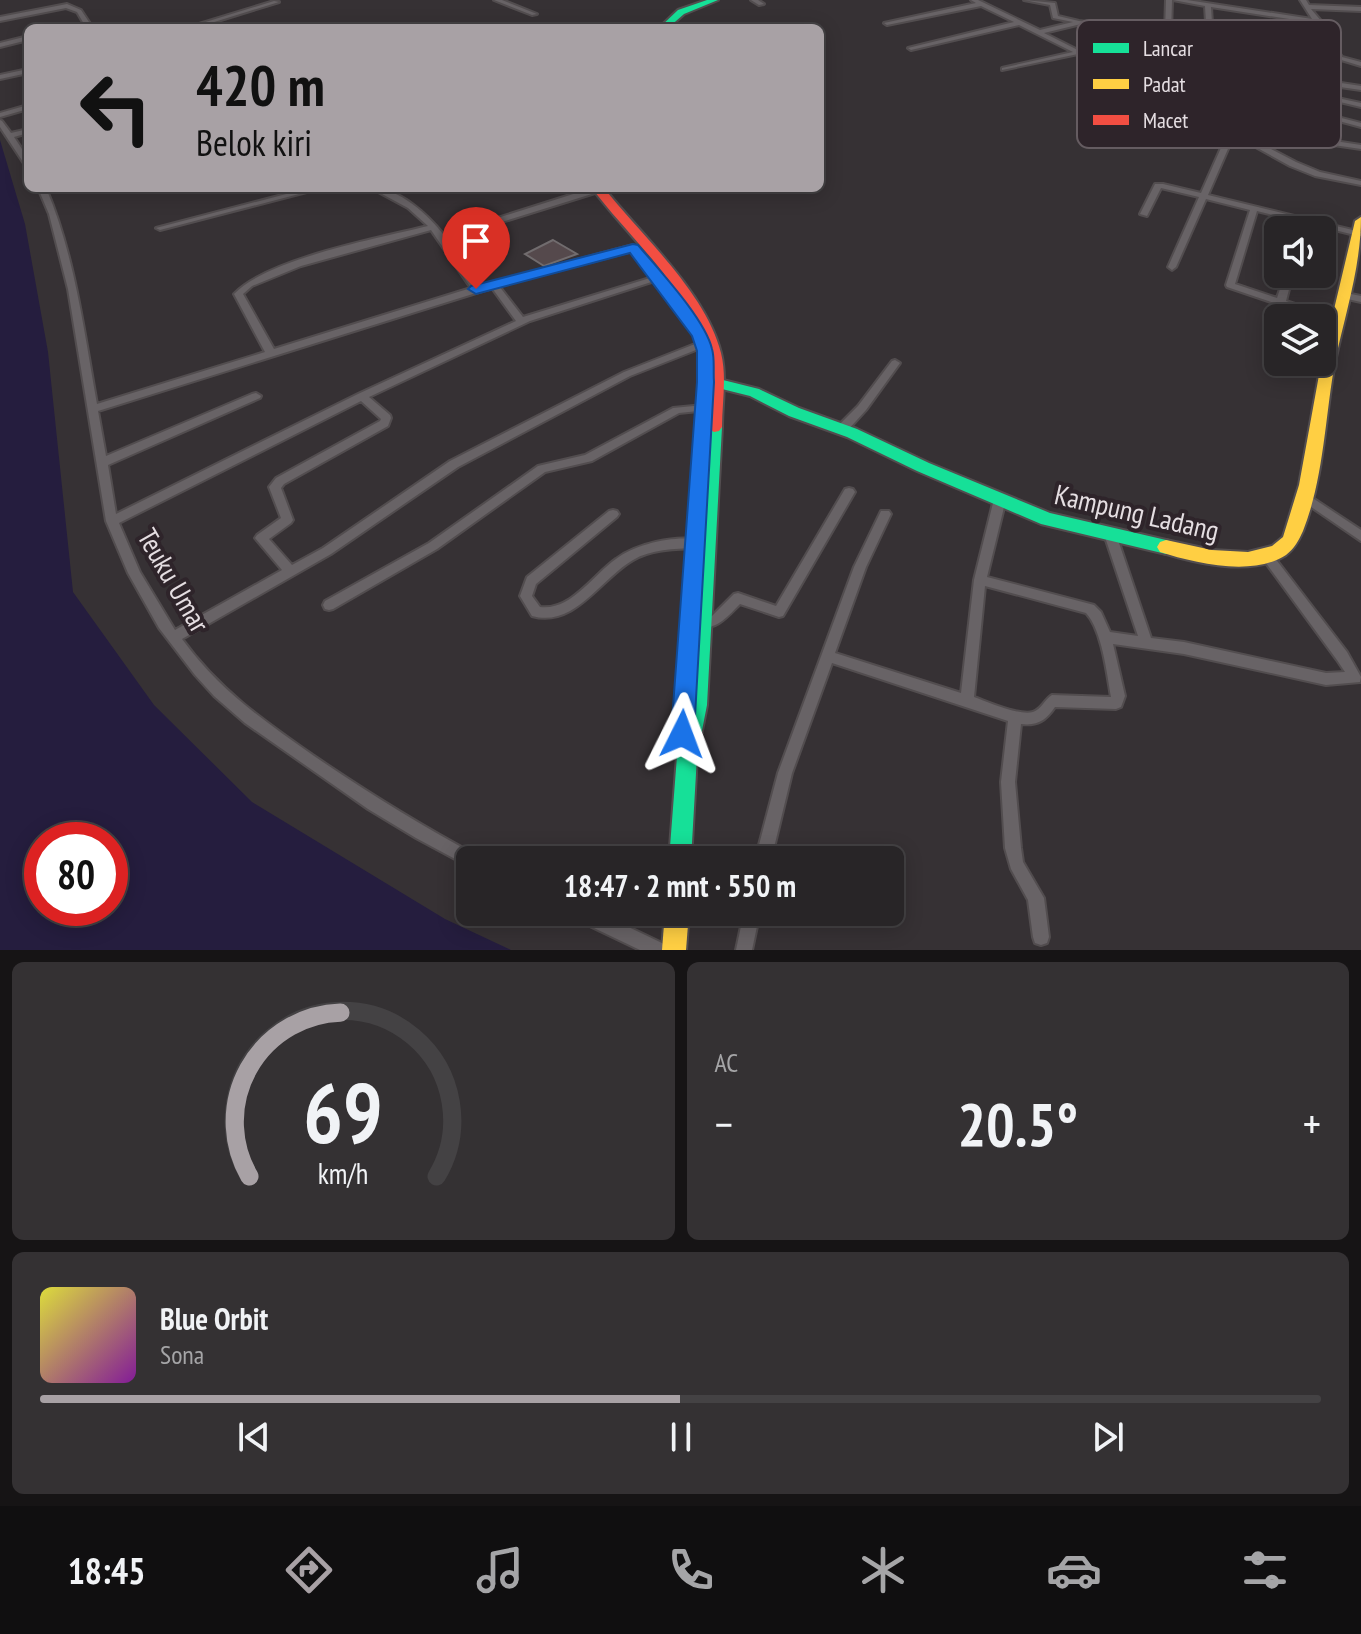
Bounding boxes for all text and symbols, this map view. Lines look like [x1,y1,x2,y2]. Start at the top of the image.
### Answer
legend [1077,20,1341,148]
text: Lancar [1143,34,1193,62]
text: 420 m [196,49,325,121]
icon: left [64,56,168,160]
text: Padat [1143,70,1186,98]
text: Macet [1143,106,1188,134]
text: Belok kiri [196,119,312,166]
pin [442,207,510,289]
map controls [1264,216,1336,376]
button: sound [1264,216,1336,288]
icon: arrive [454,219,498,263]
button: layers [1264,304,1336,376]
street label: Kampung Ladang [1051,475,1223,549]
street label: Teuku Umar [129,521,219,639]
position arrow [640,692,724,776]
speed limit sign: 80 [24,822,128,926]
text: 18:47 · 2 mnt · 550 m [564,866,796,905]
text: AC [715,1046,738,1079]
text: 69 [303,1058,383,1166]
text: 20.5° [957,1085,1078,1163]
text: − [715,1095,733,1152]
text: + [1303,1095,1321,1152]
text: km/h [318,1155,369,1192]
text: Blue Orbit [160,1299,268,1338]
text: Sona [160,1338,204,1371]
icon: previous [232,1415,276,1459]
icon: pause [659,1415,703,1459]
icon: next [1086,1415,1130,1459]
icon: directions [281,1542,337,1598]
icon: music [472,1542,528,1598]
icon: phone [663,1542,719,1598]
icon: climate [855,1542,911,1598]
icon: car [1046,1542,1102,1598]
icon: filters [1237,1542,1293,1598]
text: 18:45 [68,1547,146,1594]

